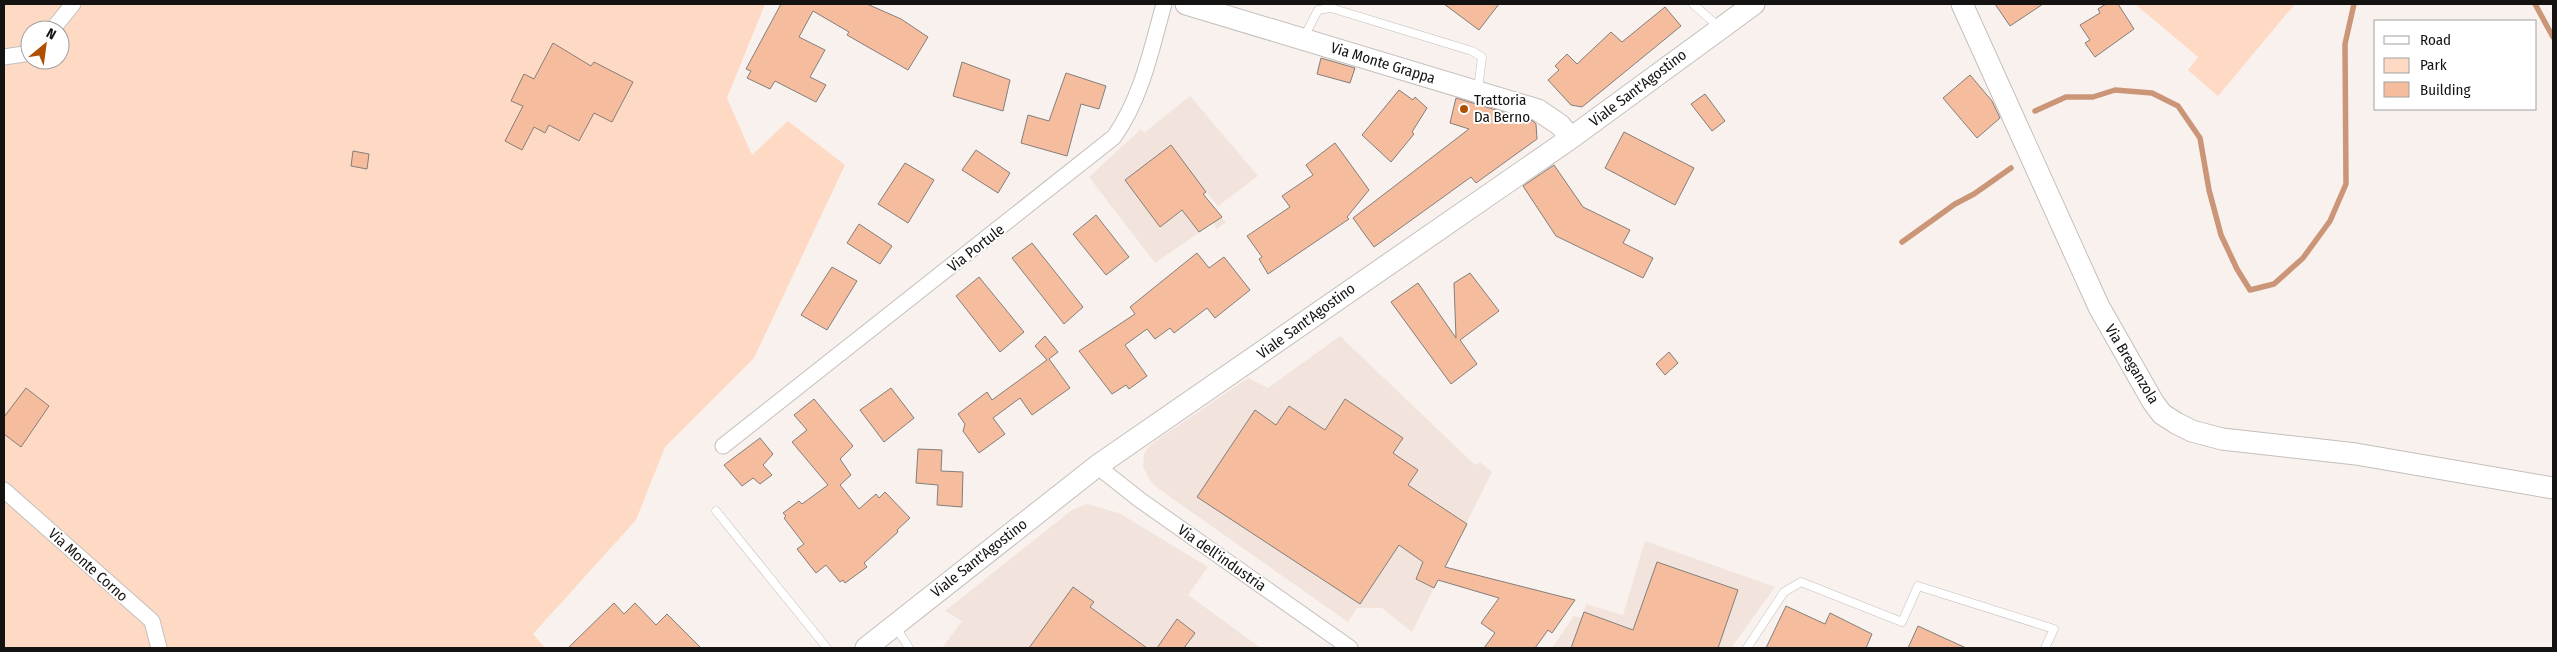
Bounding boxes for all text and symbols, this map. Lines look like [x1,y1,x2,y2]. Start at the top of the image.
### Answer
north arrow [20,20,70,70]
legend [2374,20,2537,110]
text: N [43,25,59,44]
text: Road [2420,31,2451,49]
street label: Via Monte Grappa [1329,39,1437,87]
street label: Viale Sant'Agostino [1586,46,1690,130]
text: Park [2420,56,2447,74]
text: Building [2420,81,2471,99]
place label: Trattoria Da Berno [1474,91,1530,126]
marker: Trattoria Da Berno [1458,103,1470,115]
street label: Via Portule [944,220,1008,276]
street label: Viale Sant'Agostino [1253,279,1359,363]
street label: Via Breganzola [2101,321,2163,407]
street label: Viale Sant'Agostino [927,515,1031,601]
street label: Via dell'industria [1174,521,1270,595]
street label: Via Monte Corno [45,525,131,605]

